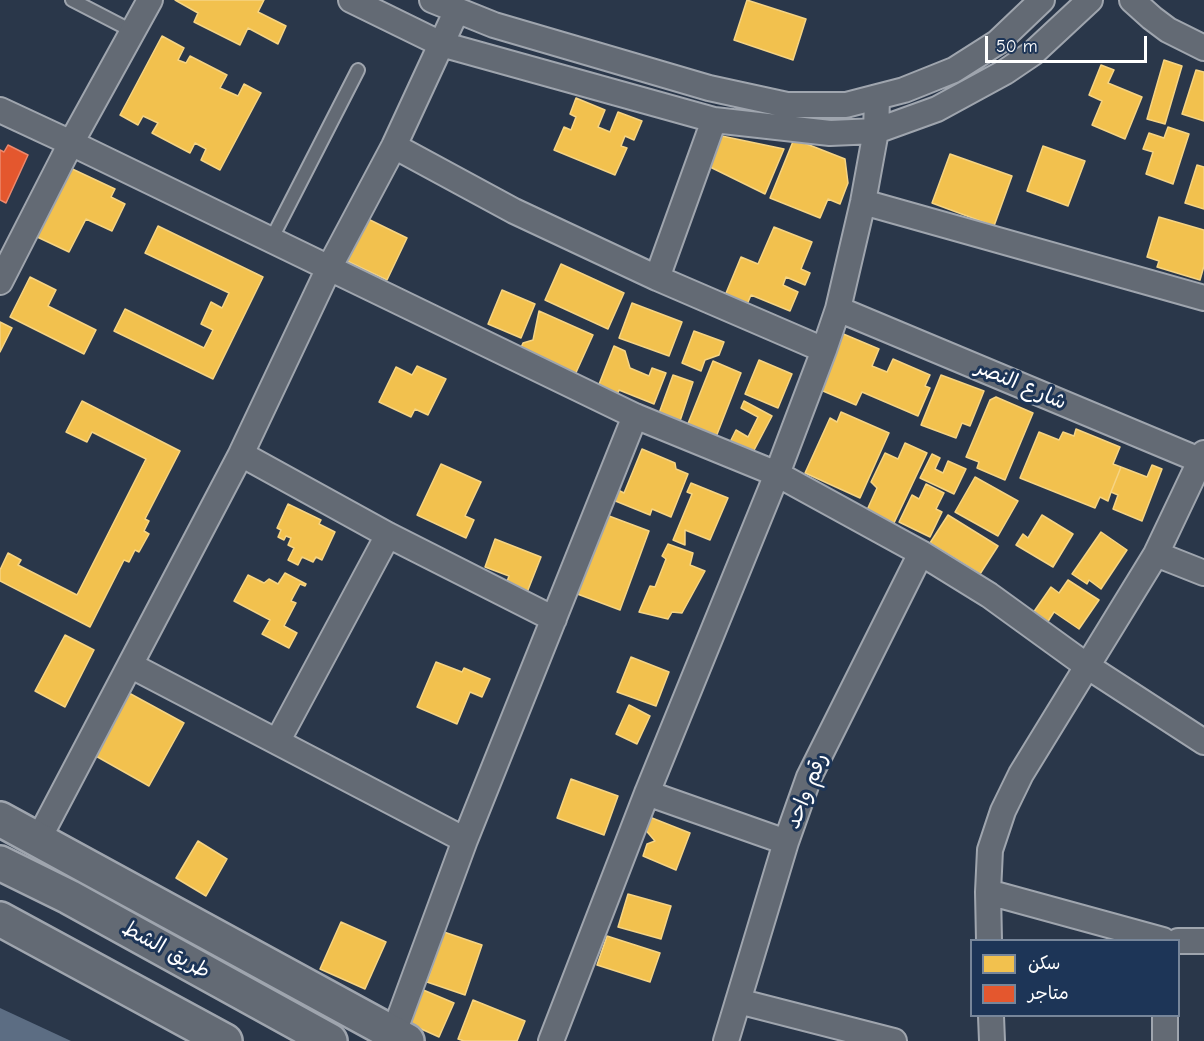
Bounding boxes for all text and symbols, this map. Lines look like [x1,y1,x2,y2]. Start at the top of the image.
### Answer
scale bar [988,24,1150,62]
text: 50 m [996,36,1038,57]
street label: شارع النصر [972,355,1070,415]
street label: رقم واحد [780,749,834,833]
street label: طريق الشط [118,916,214,984]
legend [970,939,1180,1017]
text: سكن [1028,953,1060,974]
text: متاجر [1028,983,1069,1004]

